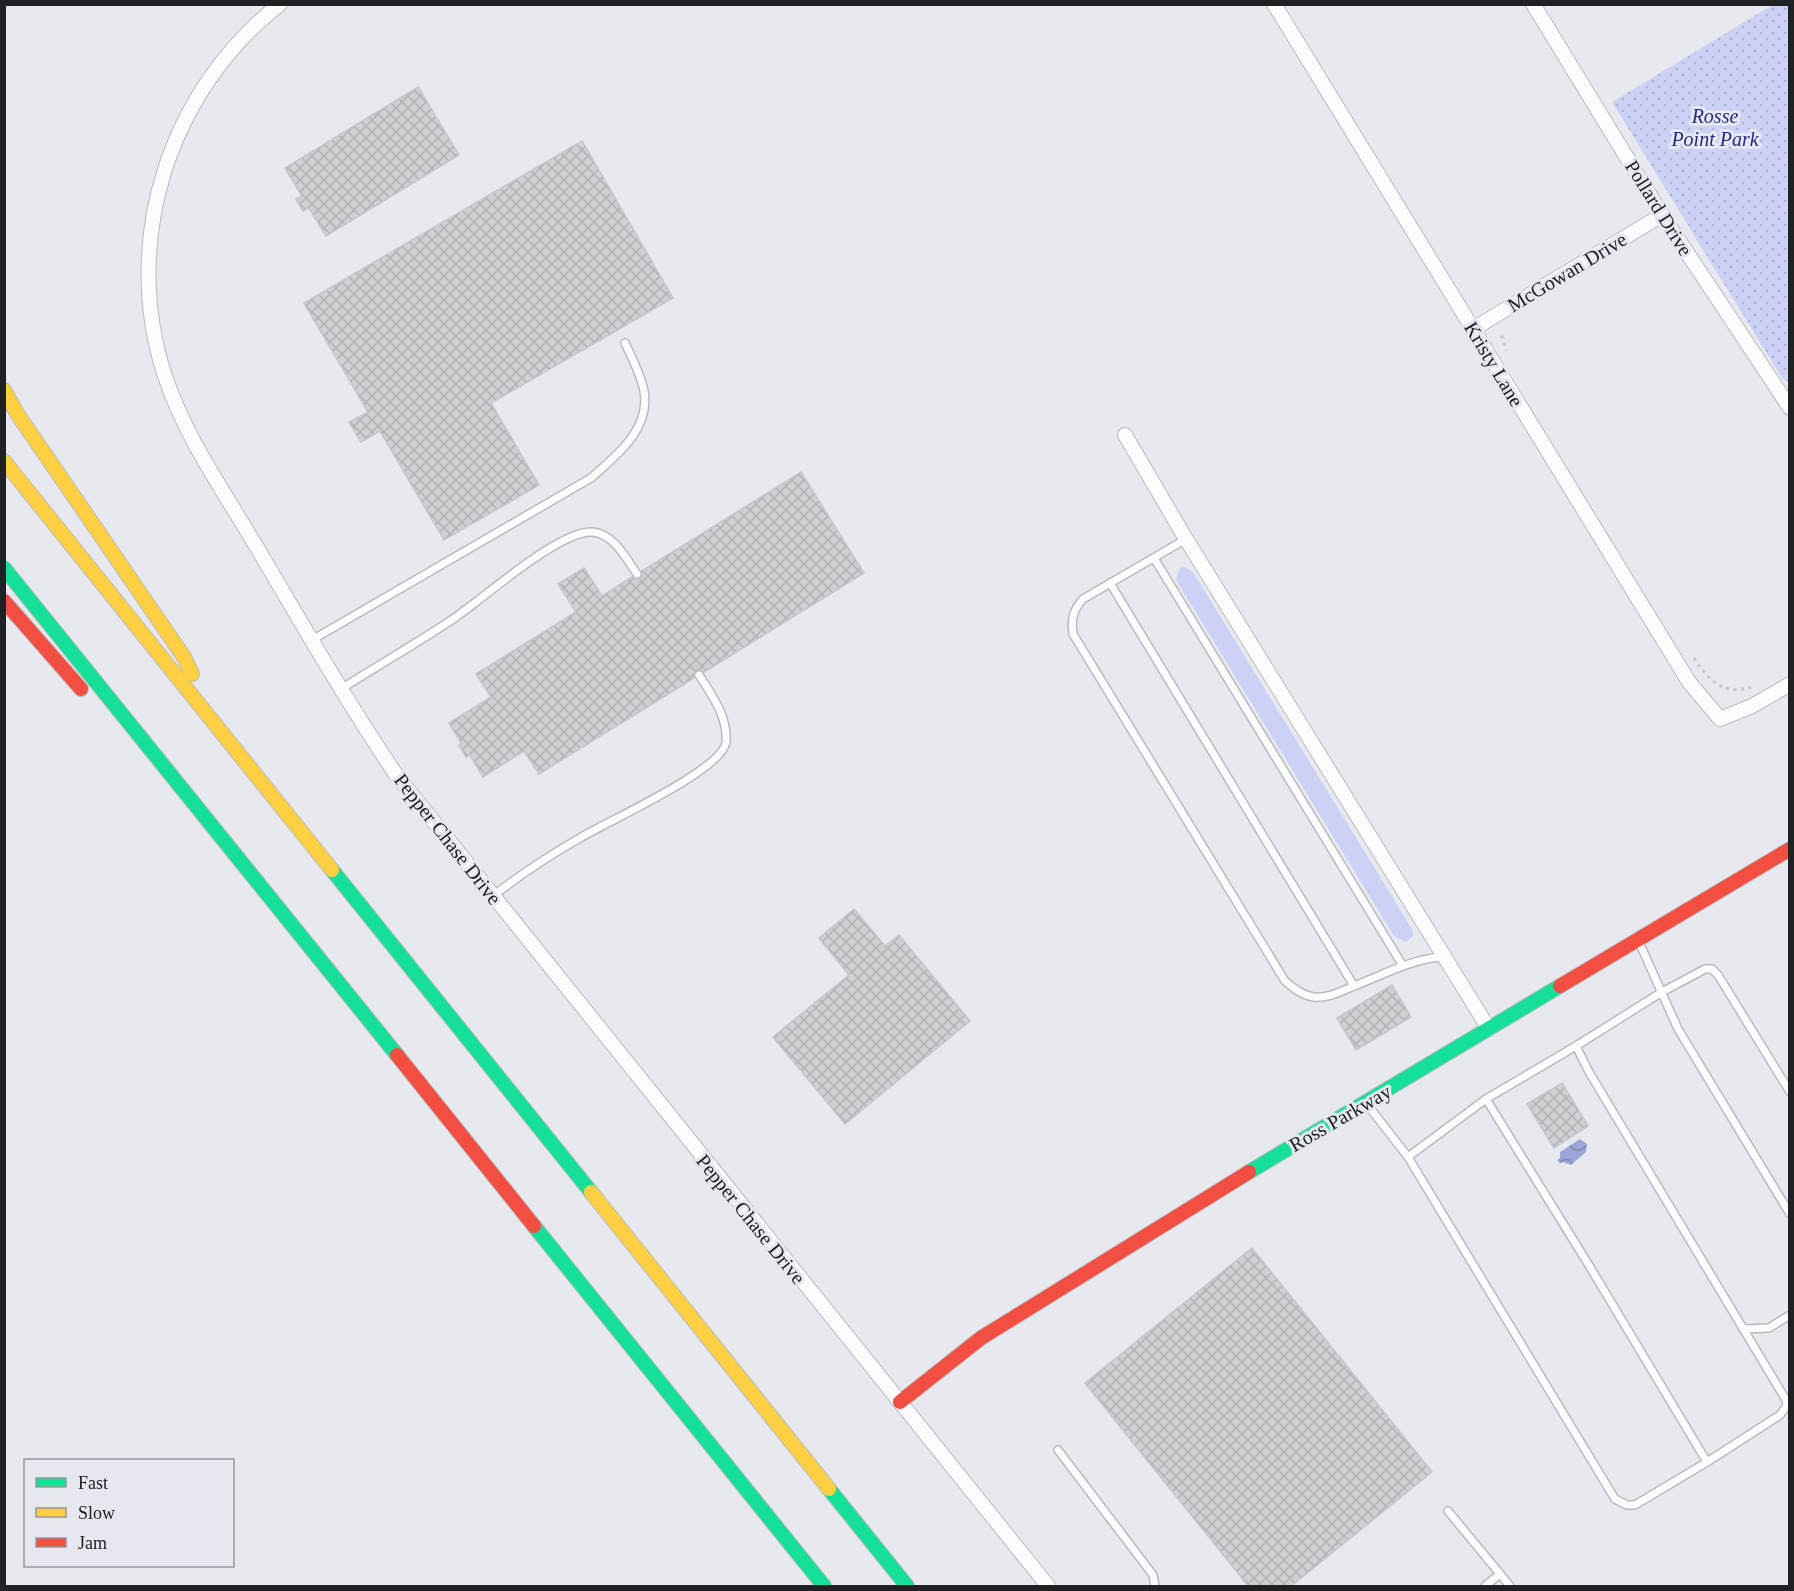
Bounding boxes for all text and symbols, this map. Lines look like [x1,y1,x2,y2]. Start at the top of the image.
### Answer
park label: Rosse Point Park [1670,105,1760,150]
street label: Pollard Drive [1621,156,1697,260]
street label: McGowan Drive [1503,228,1631,316]
street label: Kristy Lane [1459,318,1528,411]
street label: Pepper Chase Drive [389,769,506,910]
street label: Ross Parkway [1285,1080,1395,1157]
street label: Pepper Chase Drive [691,1150,810,1289]
legend [24,1459,234,1567]
text: Fast [78,1473,108,1493]
text: Slow [78,1503,115,1523]
text: Jam [78,1533,107,1553]

